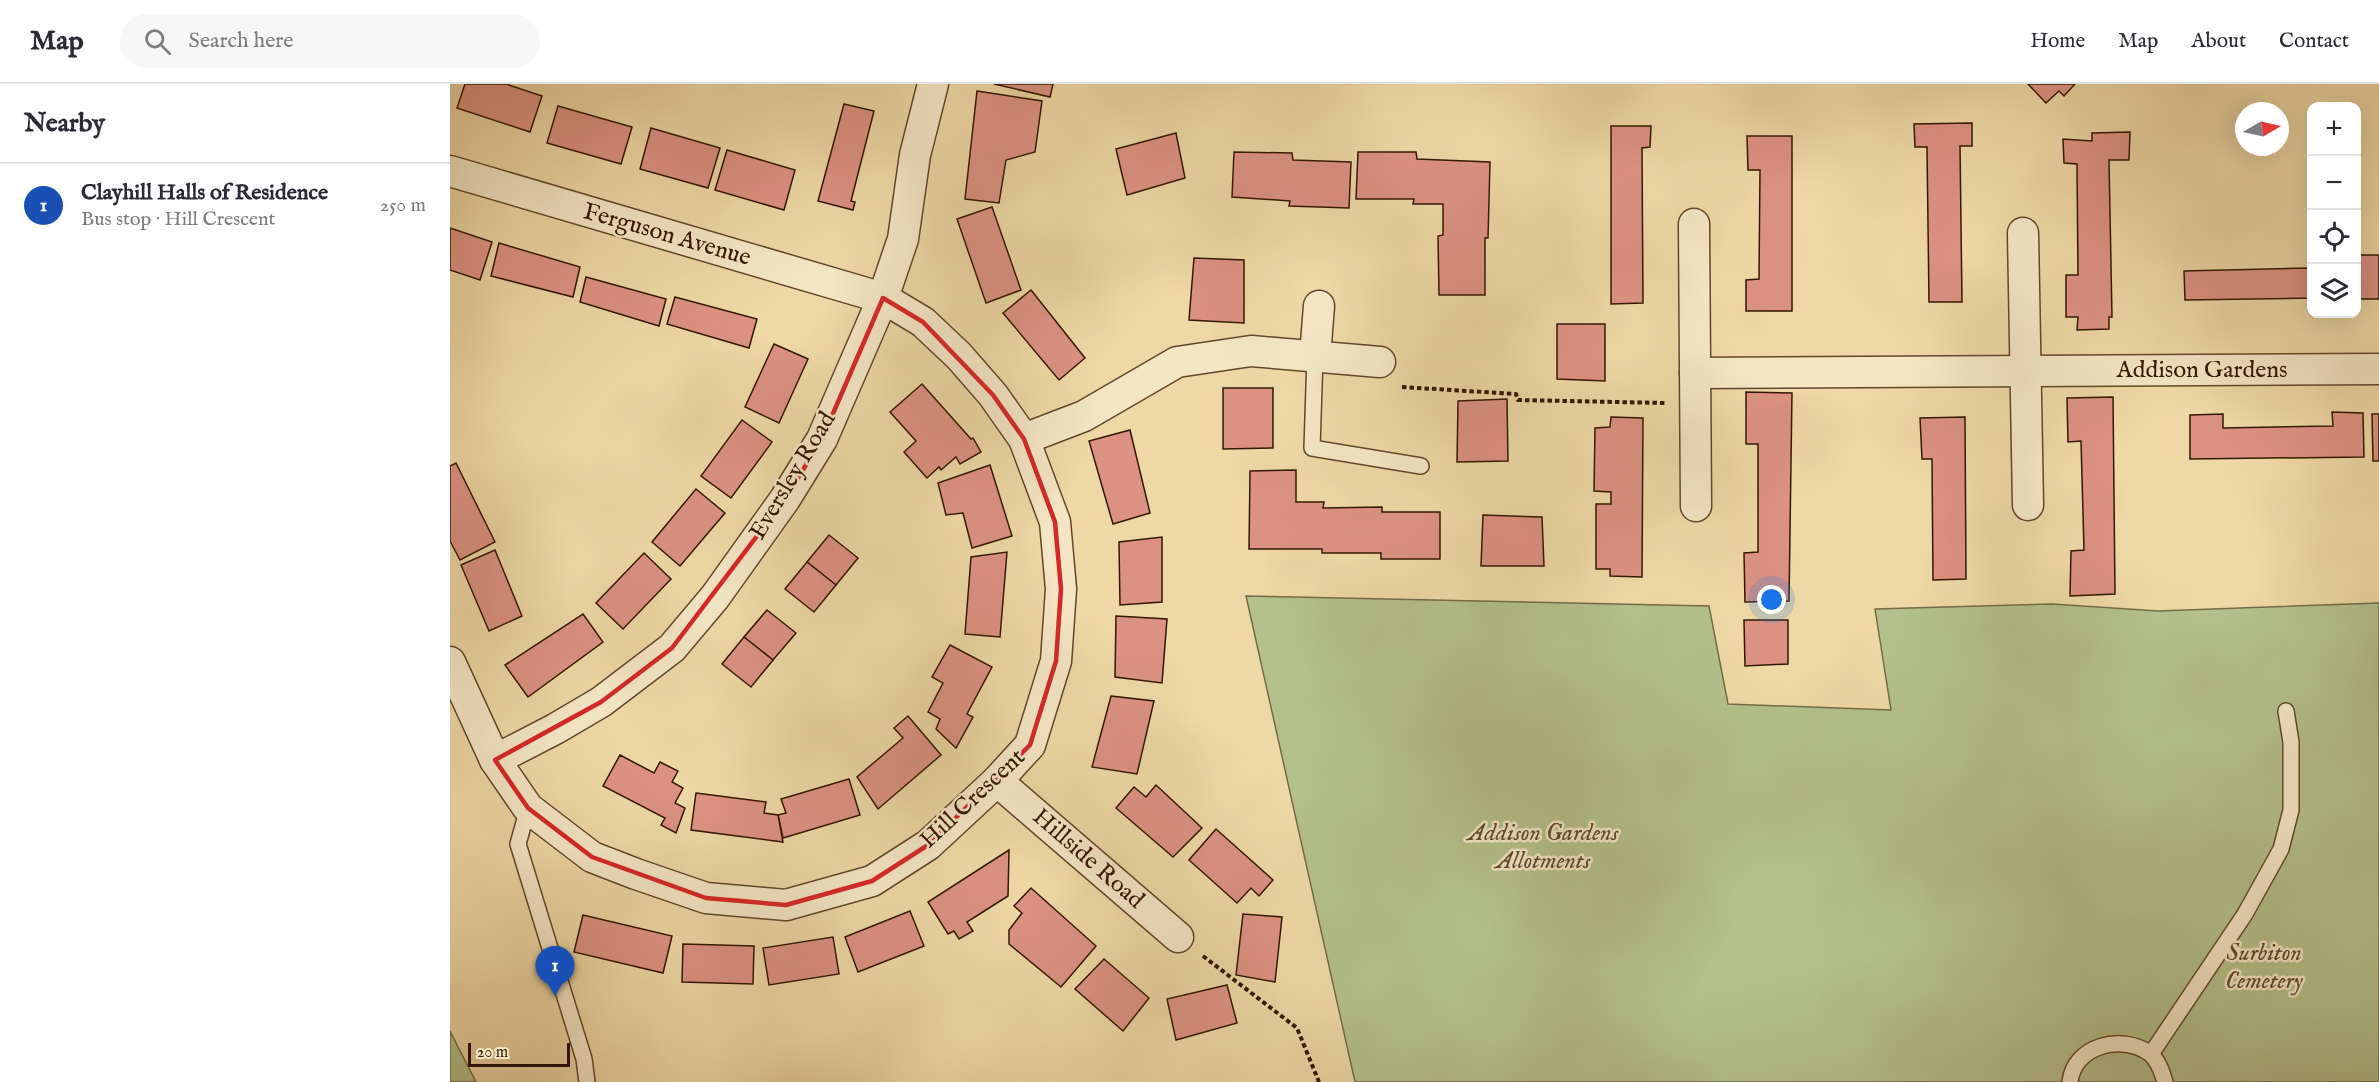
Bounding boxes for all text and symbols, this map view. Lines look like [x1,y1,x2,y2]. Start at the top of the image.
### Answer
search box [120,14,540,68]
text: Map [30,24,84,59]
icon: search [141,25,174,58]
text: Search here [189,27,293,55]
text: Home [2030,28,2085,55]
text: Map [2118,28,2158,55]
text: About [2191,28,2246,55]
text: Contact [2279,28,2349,55]
north arrow [2235,102,2289,156]
map controls [2307,102,2361,318]
button: + [2307,102,2361,156]
text: Nearby [24,107,105,140]
button: − [2307,156,2361,210]
text: Clayhill Halls of Residence [81,179,328,207]
text: 1 [40,193,47,218]
text: 250 m [380,193,426,218]
street label: Ferguson Avenue [580,196,754,274]
text: Bus stop · Hill Crescent [81,207,275,232]
button: locate [2307,210,2361,264]
button: layers [2307,264,2361,318]
street label: Addison Gardens [2116,355,2287,386]
street label: Eversley Road [743,406,843,546]
your location [1757,585,1786,614]
street label: Hill Crescent [914,742,1032,856]
street label: Hillside Road [1026,802,1150,916]
park label: Addison Gardens Allotments [1465,818,1619,877]
park label: Surbiton Cemetery [2225,938,2304,997]
pin: 1 [536,946,574,996]
scale bar [468,1040,570,1068]
text: 20 m [477,1043,508,1063]

